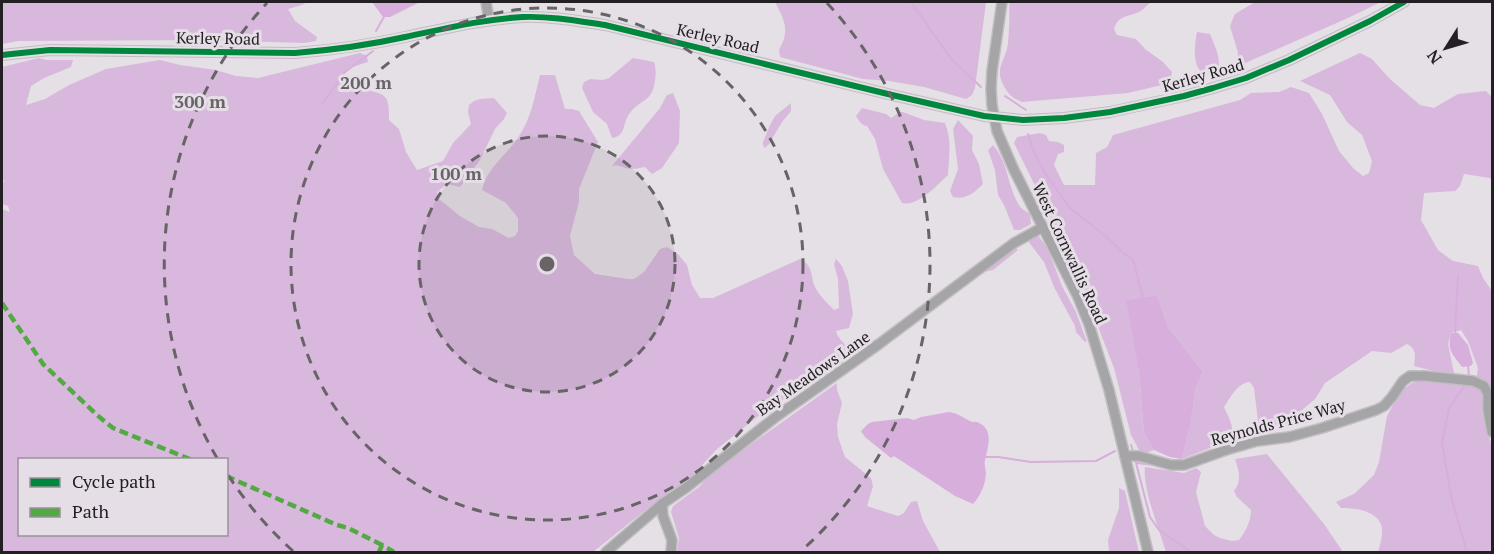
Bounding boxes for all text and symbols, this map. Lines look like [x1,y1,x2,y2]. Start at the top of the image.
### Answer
street label: Kerley Road [675,18,762,58]
north arrow [1416,18,1476,78]
street label: Kerley Road [176,26,260,50]
text: N [1422,46,1446,68]
street label: Kerley Road [1160,53,1247,97]
text: 200 m [340,70,392,94]
text: 300 m [174,89,226,113]
text: 100 m [430,161,482,185]
street label: West Cornwallis Road [1028,179,1113,327]
centre of rings [537,254,557,274]
street label: Bay Meadows Lane [752,325,874,421]
street label: Reynolds Price Way [1208,393,1348,451]
legend [18,458,228,536]
text: Cycle path [72,469,156,493]
text: Path [72,499,109,523]

